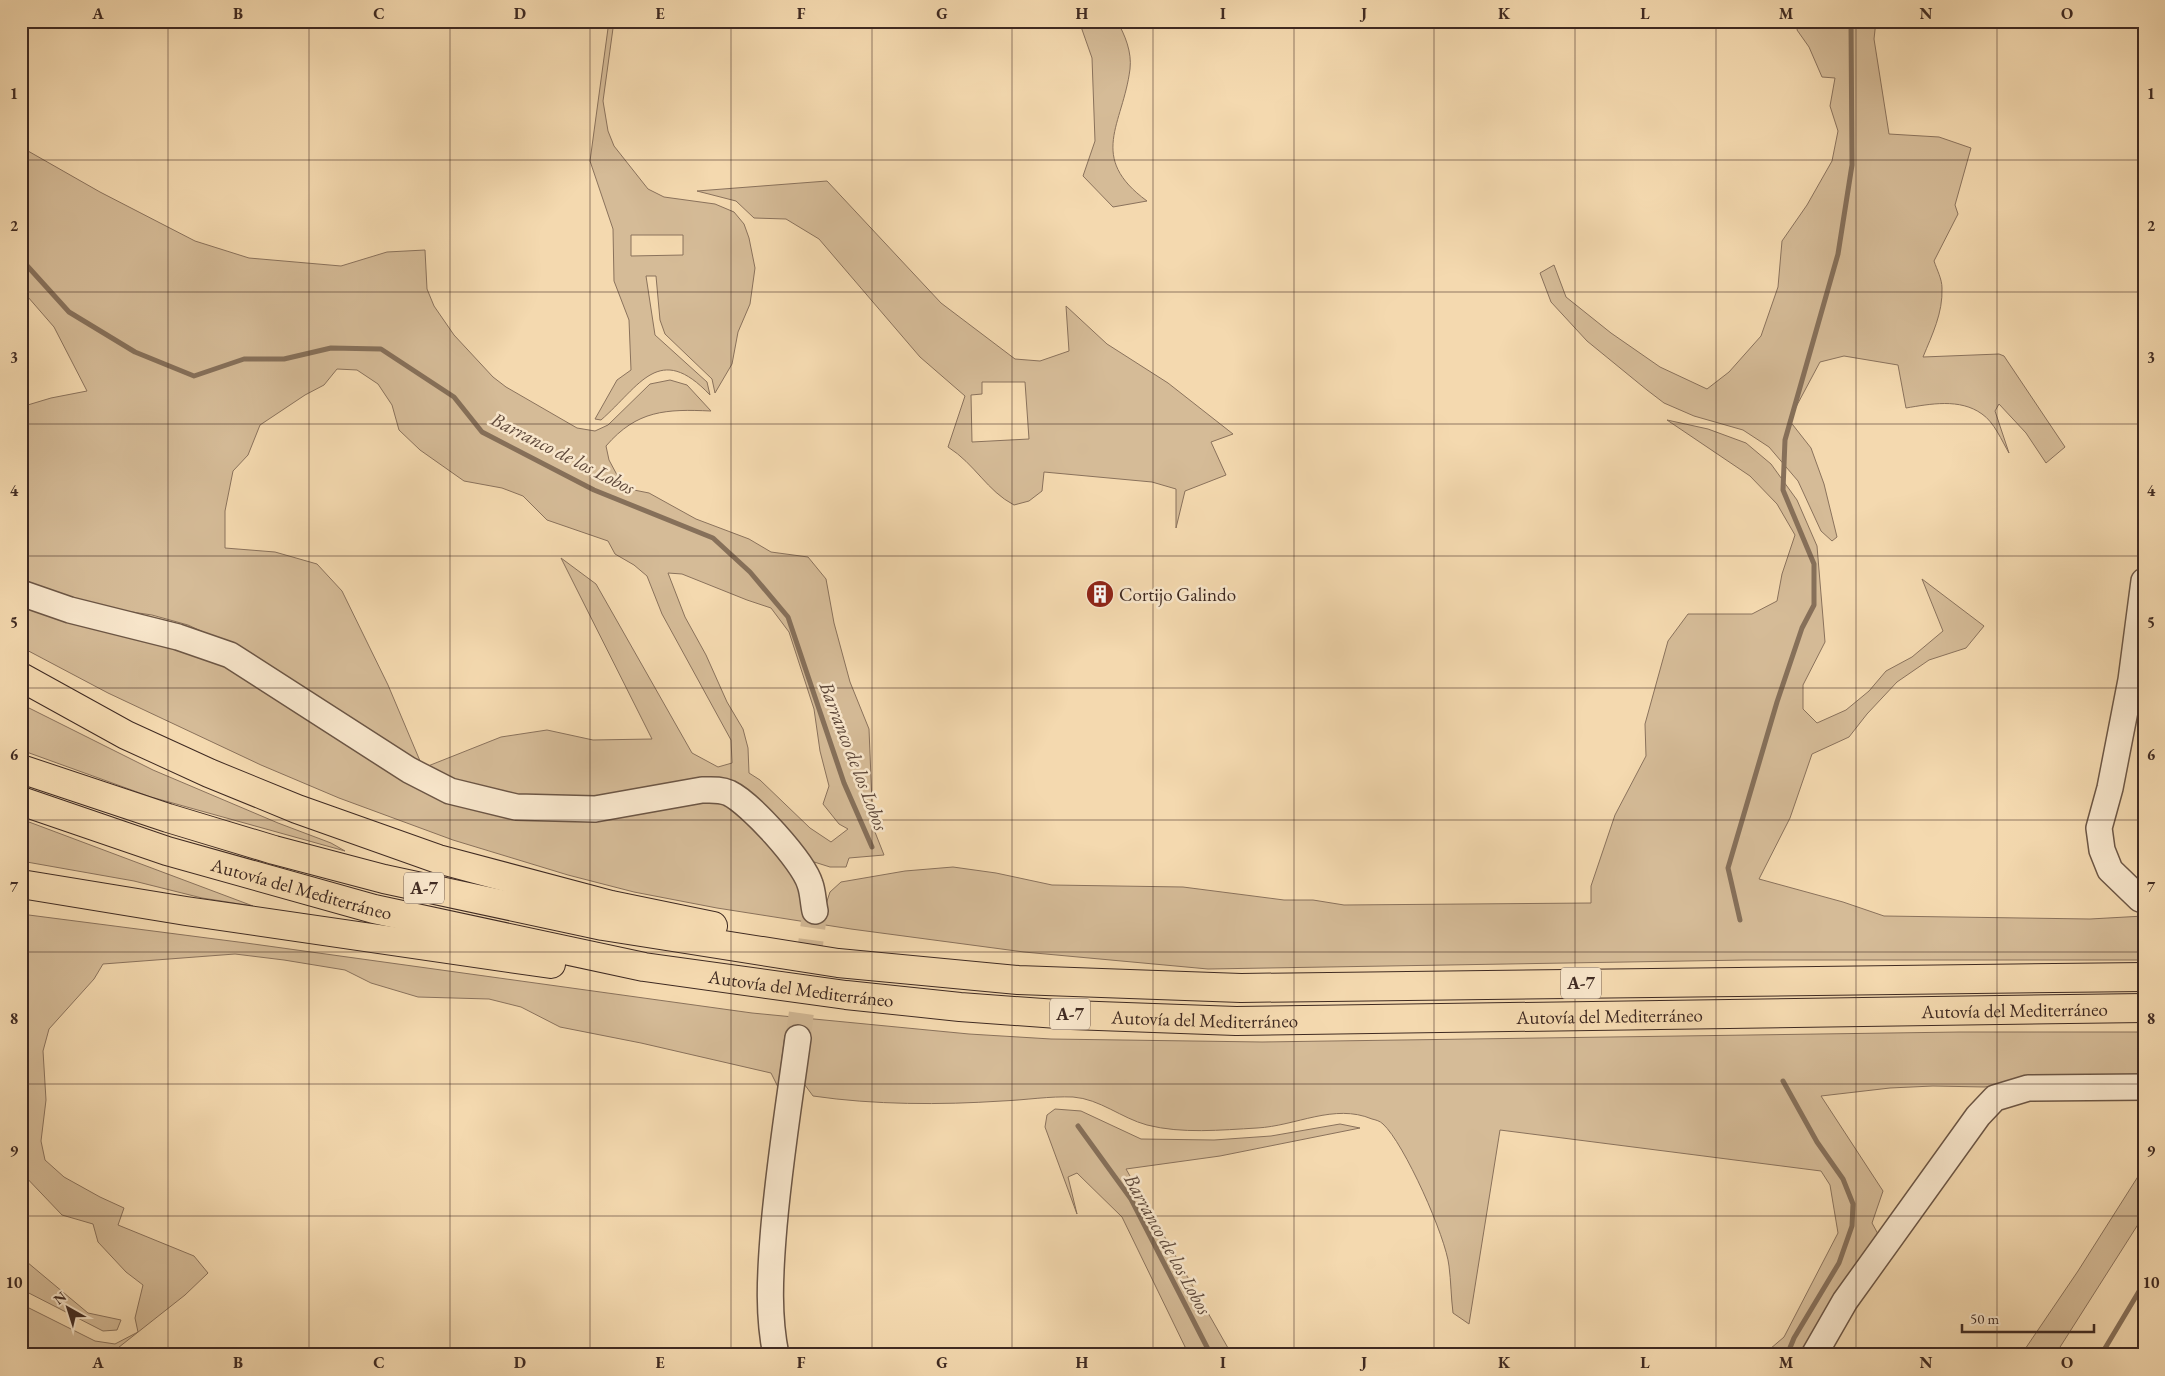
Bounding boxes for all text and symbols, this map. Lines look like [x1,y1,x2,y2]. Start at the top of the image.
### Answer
text: A [91,3,104,24]
text: B [233,3,243,24]
text: C [373,3,385,24]
text: D [514,3,526,24]
text: E [655,3,665,24]
text: F [797,3,806,24]
text: G [936,3,948,24]
text: H [1076,3,1089,24]
text: I [1220,3,1226,24]
text: J [1359,3,1367,24]
text: K [1498,3,1511,24]
text: L [1640,3,1650,24]
text: M [1779,3,1794,24]
text: N [1920,3,1933,24]
text: O [2061,3,2073,24]
text: 1 [10,83,18,104]
text: 1 [2147,83,2155,104]
text: 2 [10,215,19,236]
text: 2 [2147,215,2156,236]
text: 3 [10,347,18,368]
text: 3 [2147,347,2155,368]
water label: Barranco de los Lobos [486,405,640,501]
text: 4 [10,480,19,501]
text: 4 [2147,480,2156,501]
building icon: Cortijo Galindo [1085,579,1115,609]
place label: Cortijo Galindo [1119,582,1236,607]
text: 5 [10,612,18,633]
text: 5 [2147,612,2155,633]
water label: Barranco de los Lobos [813,677,895,835]
text: 6 [10,744,19,765]
text: 6 [2147,744,2156,765]
street label: Autovía del Mediterráneo [207,852,394,926]
road number: A-7 [404,872,444,904]
text: 7 [10,876,19,897]
text: 7 [2147,876,2156,897]
street label: Autovía del Mediterráneo [706,964,895,1013]
road number: A-7 [1561,968,1601,998]
street label: Autovía del Mediterráneo [1920,997,2108,1024]
road number: A-7 [1050,999,1090,1030]
street label: Autovía del Mediterráneo [1515,1002,1703,1030]
street label: Autovía del Mediterráneo [1110,1004,1298,1034]
text: 8 [10,1008,18,1029]
text: 8 [2147,1008,2155,1029]
text: 9 [10,1140,19,1161]
text: 9 [2147,1140,2156,1161]
water label: Barranco de los Lobos [1118,1168,1218,1320]
text: 10 [6,1272,23,1293]
text: 10 [2143,1272,2160,1293]
north arrow [42,1284,92,1334]
text: N [50,1287,70,1308]
scale bar [1962,1301,2095,1333]
text: 50 m [1970,1309,1999,1328]
text: A [91,1352,104,1373]
text: B [233,1352,243,1373]
text: C [373,1352,385,1373]
text: D [514,1352,526,1373]
text: E [655,1352,665,1373]
text: F [797,1352,806,1373]
text: G [936,1352,948,1373]
text: H [1076,1352,1089,1373]
text: I [1220,1352,1226,1373]
text: J [1359,1352,1367,1373]
text: K [1498,1352,1511,1373]
text: L [1640,1352,1650,1373]
text: M [1779,1352,1794,1373]
text: N [1920,1352,1933,1373]
text: O [2061,1352,2073,1373]

